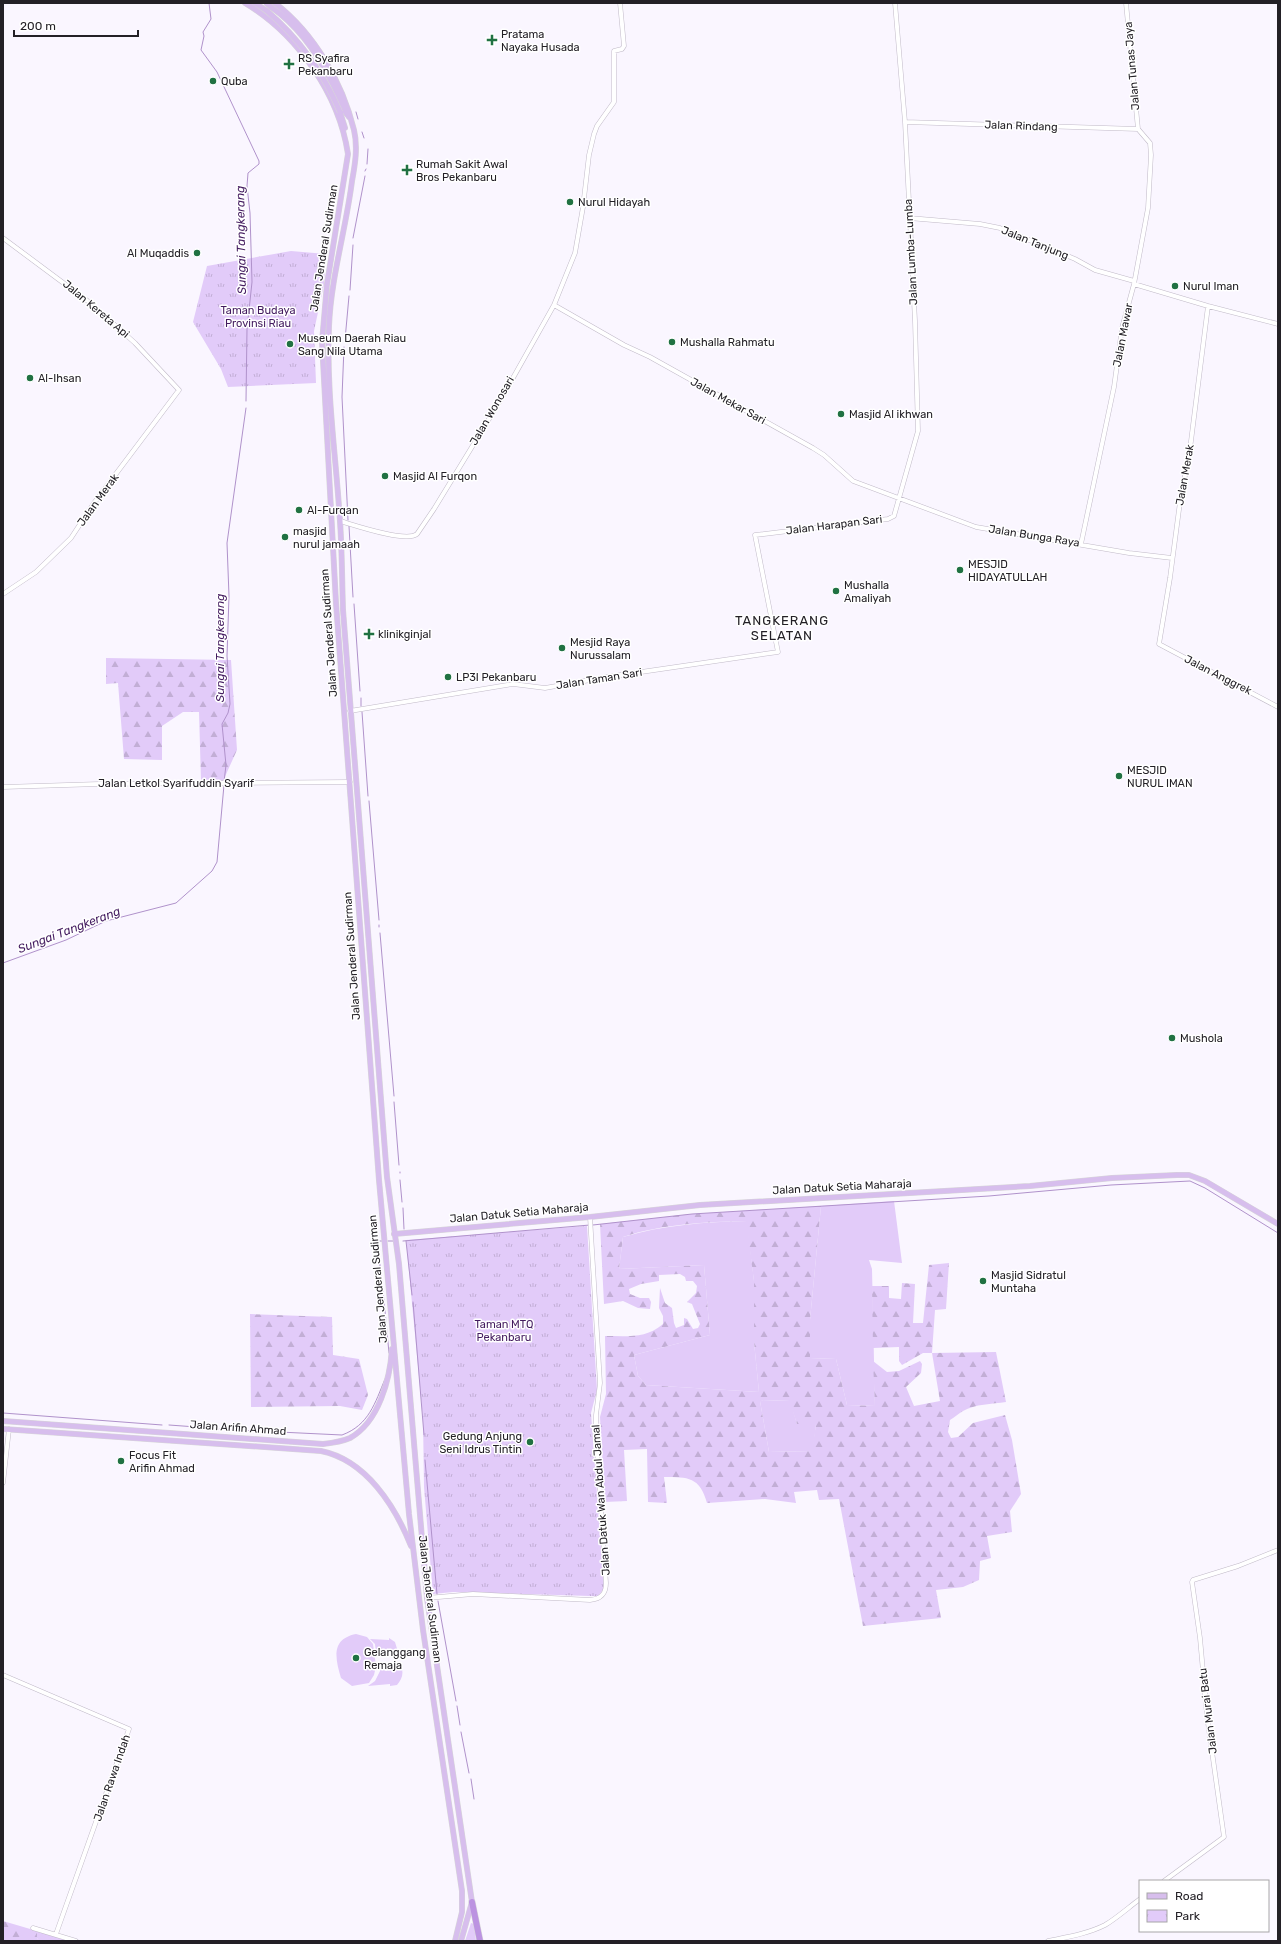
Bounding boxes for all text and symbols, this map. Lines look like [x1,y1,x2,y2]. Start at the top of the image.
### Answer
scale bar [14,12,138,38]
text: 200 m [20,19,56,33]
street label: Jalan Tunas Jaya [1122,21,1142,111]
place label: Pratama Nayaka Husada [501,28,580,54]
marker: Pratama Nayaka Husada [486,34,498,46]
place label: RS Syafira Pekanbaru [298,52,353,78]
marker: RS Syafira Pekanbaru [283,58,295,70]
place label: Quba [221,75,248,88]
marker: Quba [208,76,218,86]
street label: Jalan Rindang [984,118,1058,134]
place label: Rumah Sakit Awal Bros Pekanbaru [416,158,508,184]
marker: Rumah Sakit Awal Bros Pekanbaru [401,164,413,176]
street label: Jalan Jenderal Sudirman [308,184,340,312]
water label: Sungai Tangkerang [233,186,249,294]
place label: Nurul Hidayah [578,196,650,209]
marker: Nurul Hidayah [565,197,575,207]
street label: Jalan Lumba-Lumba [902,199,920,305]
street label: Jalan Tanjung [999,224,1071,262]
place label: Al Muqaddis [127,247,189,260]
marker: Al Muqaddis [192,248,202,258]
street label: Jalan Kereta Api [60,277,132,341]
place label: Nurul Iman [1183,280,1239,293]
marker: Nurul Iman [1170,281,1180,291]
street label: Jalan Mawar [1110,301,1136,368]
park label: Taman Budaya Provinsi Riau [220,304,296,330]
place label: Museum Daerah Riau Sang Nila Utama [298,332,406,358]
place label: Mushalla Rahmatu [680,336,775,349]
marker: Mushalla Rahmatu [667,337,677,347]
marker: Museum Daerah Riau Sang Nila Utama [285,339,295,349]
place label: Al-Ihsan [38,372,81,385]
marker: Al-Ihsan [25,373,35,383]
street label: Jalan Wonosari [467,374,517,448]
street label: Jalan Mekar Sari [688,375,768,427]
place label: Masjid Al ikhwan [849,408,933,421]
marker: Masjid Al ikhwan [836,409,846,419]
street label: Jalan Merak [1173,443,1197,507]
place label: Masjid Al Furqon [393,470,477,483]
street label: Jalan Merak [75,471,122,529]
marker: Masjid Al Furqon [380,471,390,481]
place label: Al-Furqan [307,504,359,517]
marker: Al-Furqan [294,505,304,515]
street label: Jalan Harapan Sari [785,513,883,537]
street label: Jalan Bunga Raya [987,522,1081,550]
place label: masjid nurul jamaah [293,525,360,551]
marker: masjid nurul jamaah [280,532,290,542]
place label: MESJID HIDAYATULLAH [968,558,1047,584]
marker: MESJID HIDAYATULLAH [955,565,965,575]
street label: Jalan Jenderal Sudirman [318,568,340,698]
place label: Mushalla Amaliyah [844,579,891,605]
marker: Mushalla Amaliyah [831,586,841,596]
water label: Sungai Tangkerang [213,594,227,702]
district label: TANGKERANG SELATAN [735,613,829,643]
marker: klinikginjal [363,628,375,640]
place label: klinikginjal [378,628,431,641]
place label: Mesjid Raya Nurussalam [570,636,631,662]
marker: Mesjid Raya Nurussalam [557,643,567,653]
street label: Jalan Anggrek [1182,652,1254,698]
street label: Jalan Taman Sari [555,666,643,692]
place label: LP3I Pekanbaru [456,671,536,684]
marker: LP3I Pekanbaru [443,672,453,682]
place label: MESJID NURUL IMAN [1127,764,1193,790]
marker: MESJID NURUL IMAN [1114,771,1124,781]
street label: Jalan Letkol Syarifuddin Syarif [98,777,255,790]
street label: Jalan Jenderal Sudirman [341,891,363,1021]
water label: Sungai Tangkerang [16,904,122,956]
place label: Mushola [1180,1032,1223,1045]
marker: Mushola [1167,1033,1177,1043]
street label: Jalan Datuk Setia Maharaja [772,1177,912,1197]
street label: Jalan Datuk Setia Maharaja [449,1200,589,1226]
street label: Jalan Jenderal Sudirman [366,1214,390,1344]
place label: Masjid Sidratul Muntaha [991,1269,1066,1295]
marker: Masjid Sidratul Muntaha [978,1276,988,1286]
park label: Taman MTQ Pekanbaru [474,1318,534,1344]
street label: Jalan Arifin Ahmad [189,1418,287,1438]
street label: Jalan Datuk Wan Abdul Jamal [589,1424,613,1576]
place label: Gedung Anjung Seni Idrus Tintin [439,1430,522,1456]
marker: Gedung Anjung Seni Idrus Tintin [525,1437,535,1447]
place label: Focus Fit Arifin Ahmad [129,1449,195,1475]
marker: Focus Fit Arifin Ahmad [116,1456,126,1466]
street label: Jalan Jenderal Sudirman [416,1534,444,1664]
place label: Gelanggang Remaja [364,1646,426,1672]
marker: Gelanggang Remaja [351,1653,361,1663]
street label: Jalan Murai Batu [1196,1667,1220,1755]
street label: Jalan Rawa Indah [91,1733,133,1823]
legend [1139,1880,1269,1932]
text: Road [1175,1889,1203,1903]
text: Park [1175,1909,1201,1923]

